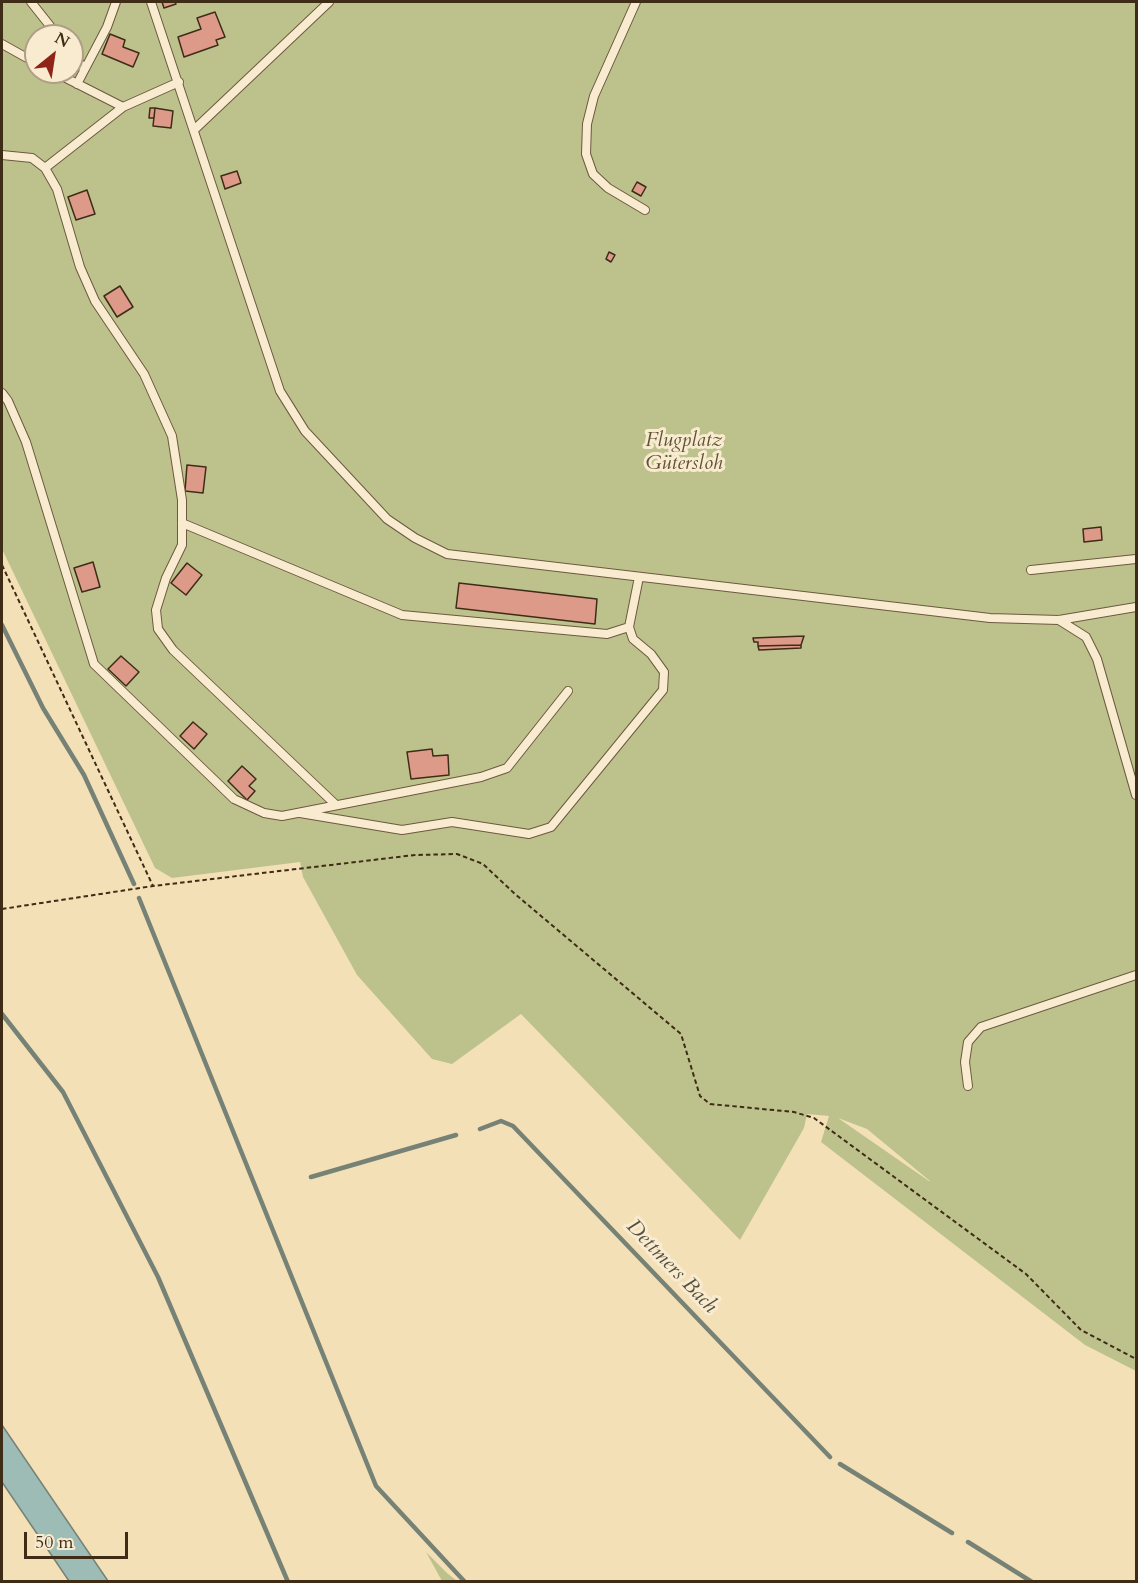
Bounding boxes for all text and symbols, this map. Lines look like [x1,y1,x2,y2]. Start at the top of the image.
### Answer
north arrow [24,24,84,84]
text: N [50,27,74,53]
park label: Flugplatz Gütersloh [645,429,723,476]
water label: Dettmers Bach [620,1215,722,1319]
scale bar [27,1520,130,1558]
text: 50 m [35,1530,74,1555]

